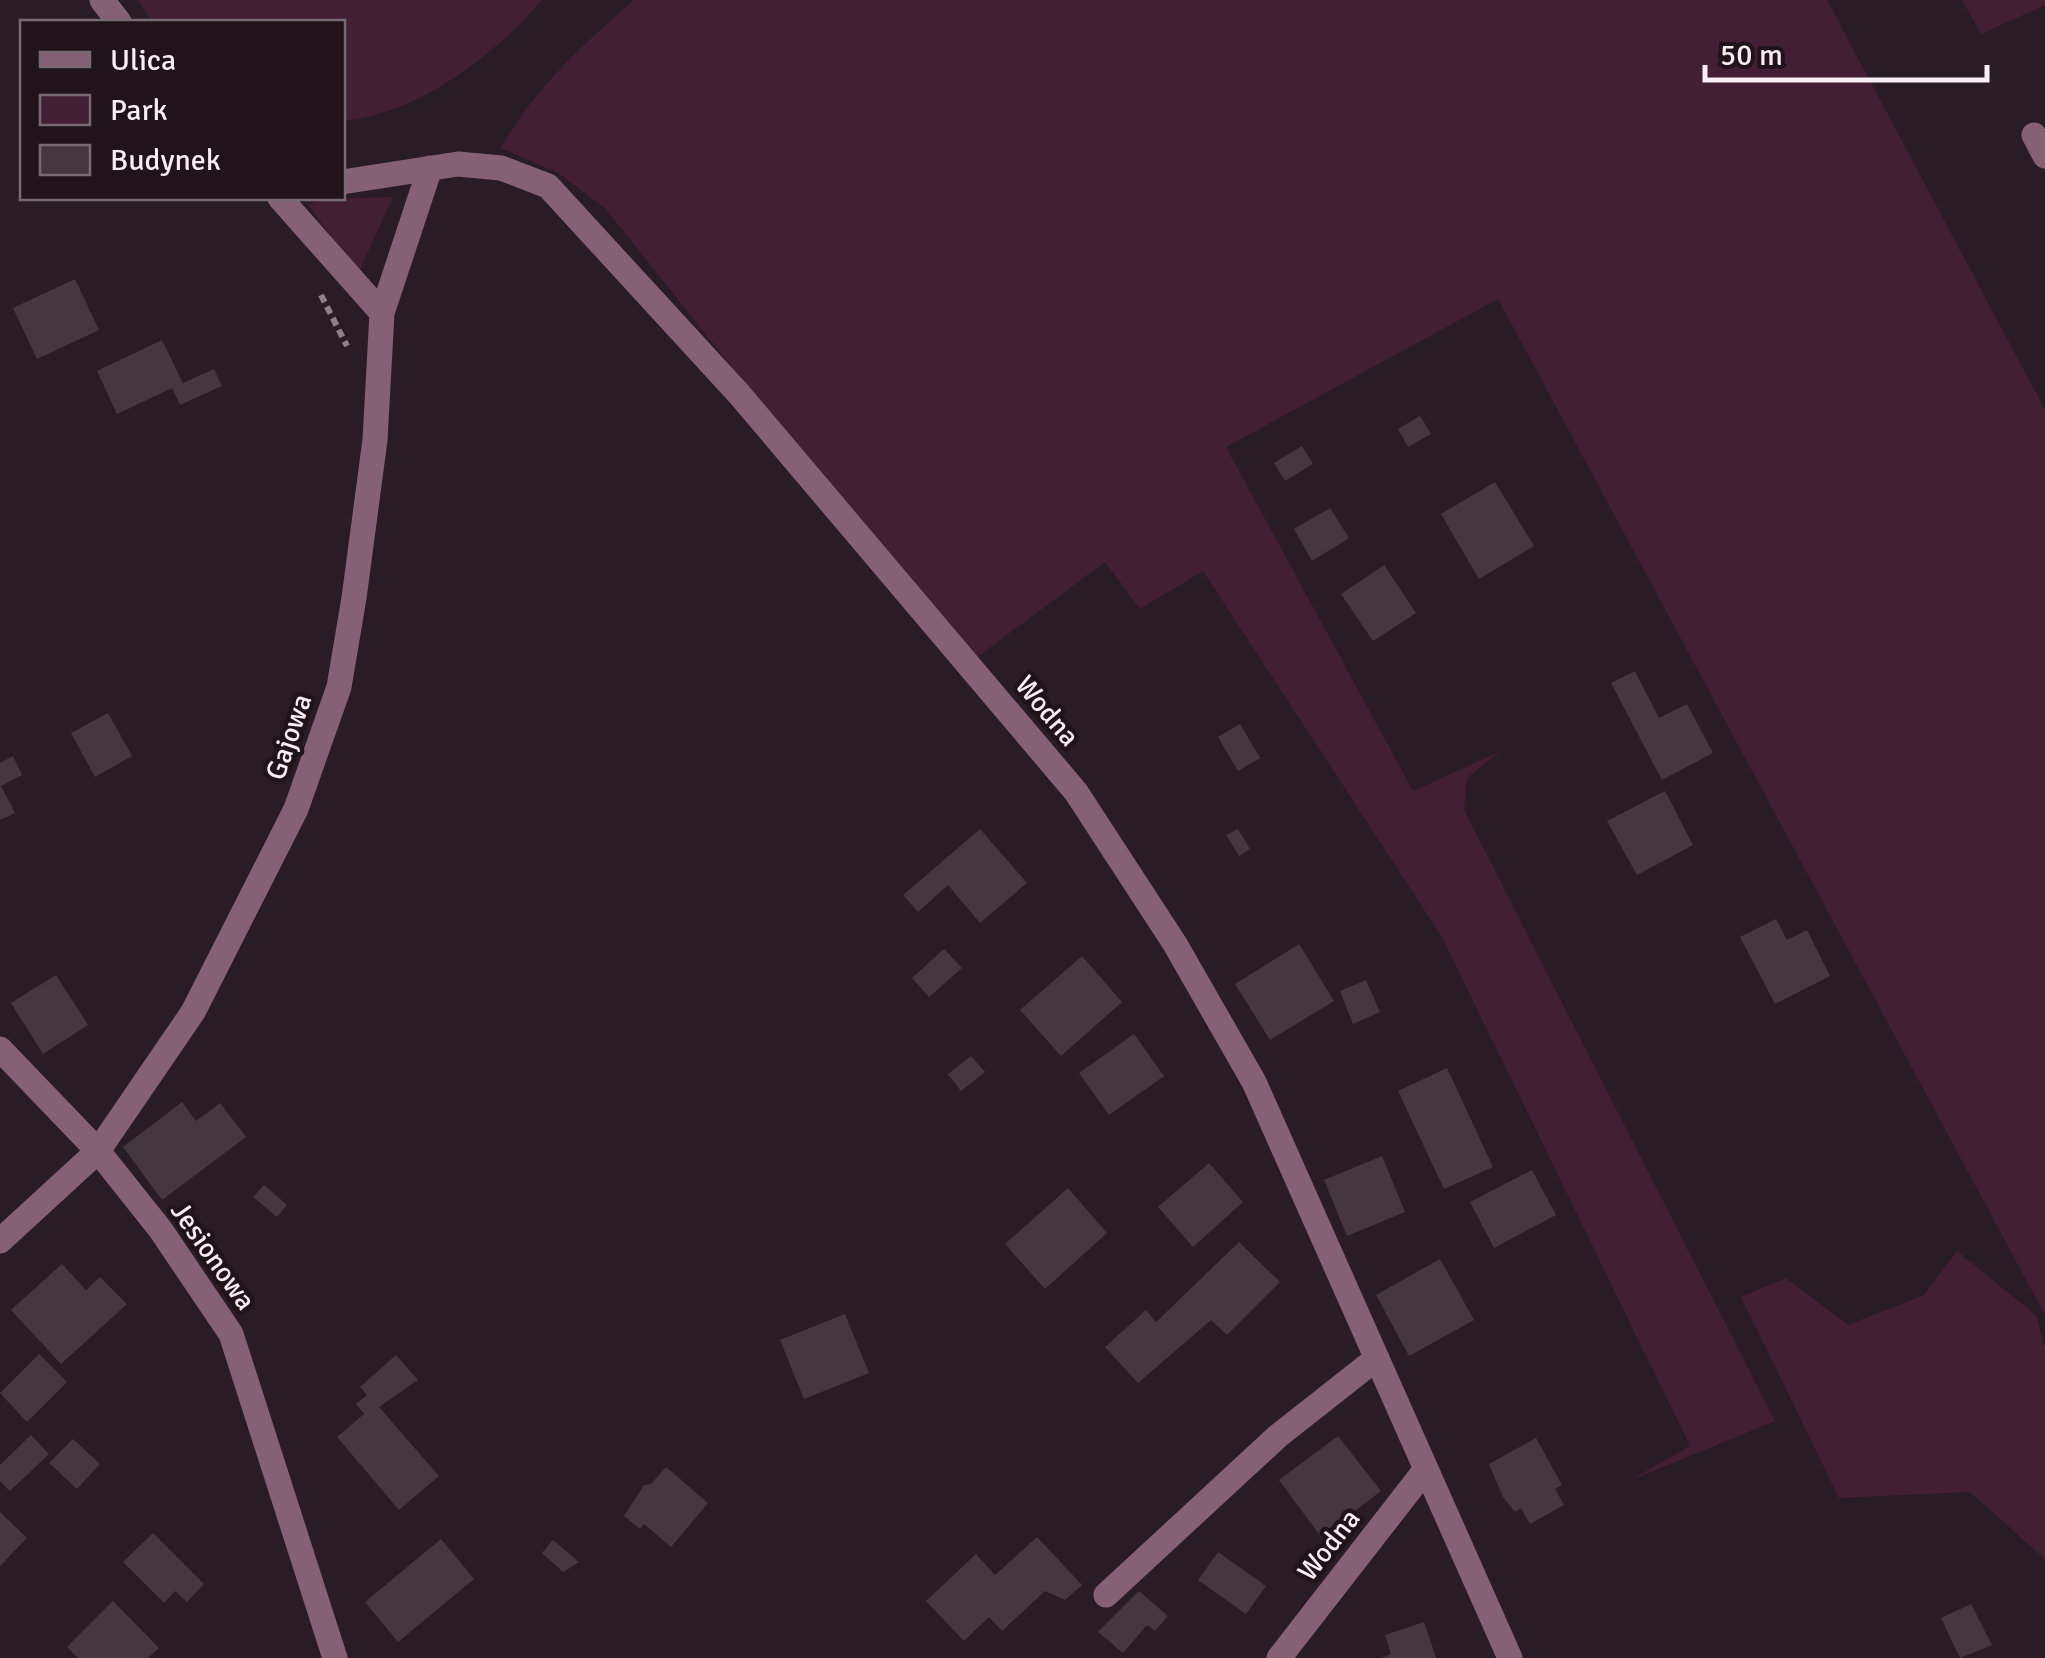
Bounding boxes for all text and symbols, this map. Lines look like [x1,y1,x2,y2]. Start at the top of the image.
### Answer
legend [20,20,345,200]
scale bar [1705,20,1988,82]
text: 50 m [1720,37,1783,74]
text: Ulica [110,42,176,79]
text: Park [110,92,168,129]
text: Budynek [110,142,221,179]
street label: Wodna [1008,669,1086,753]
street label: Gajowa [259,690,319,784]
street label: Jesionowa [163,1195,263,1317]
street label: Wodna [1290,1502,1368,1588]

